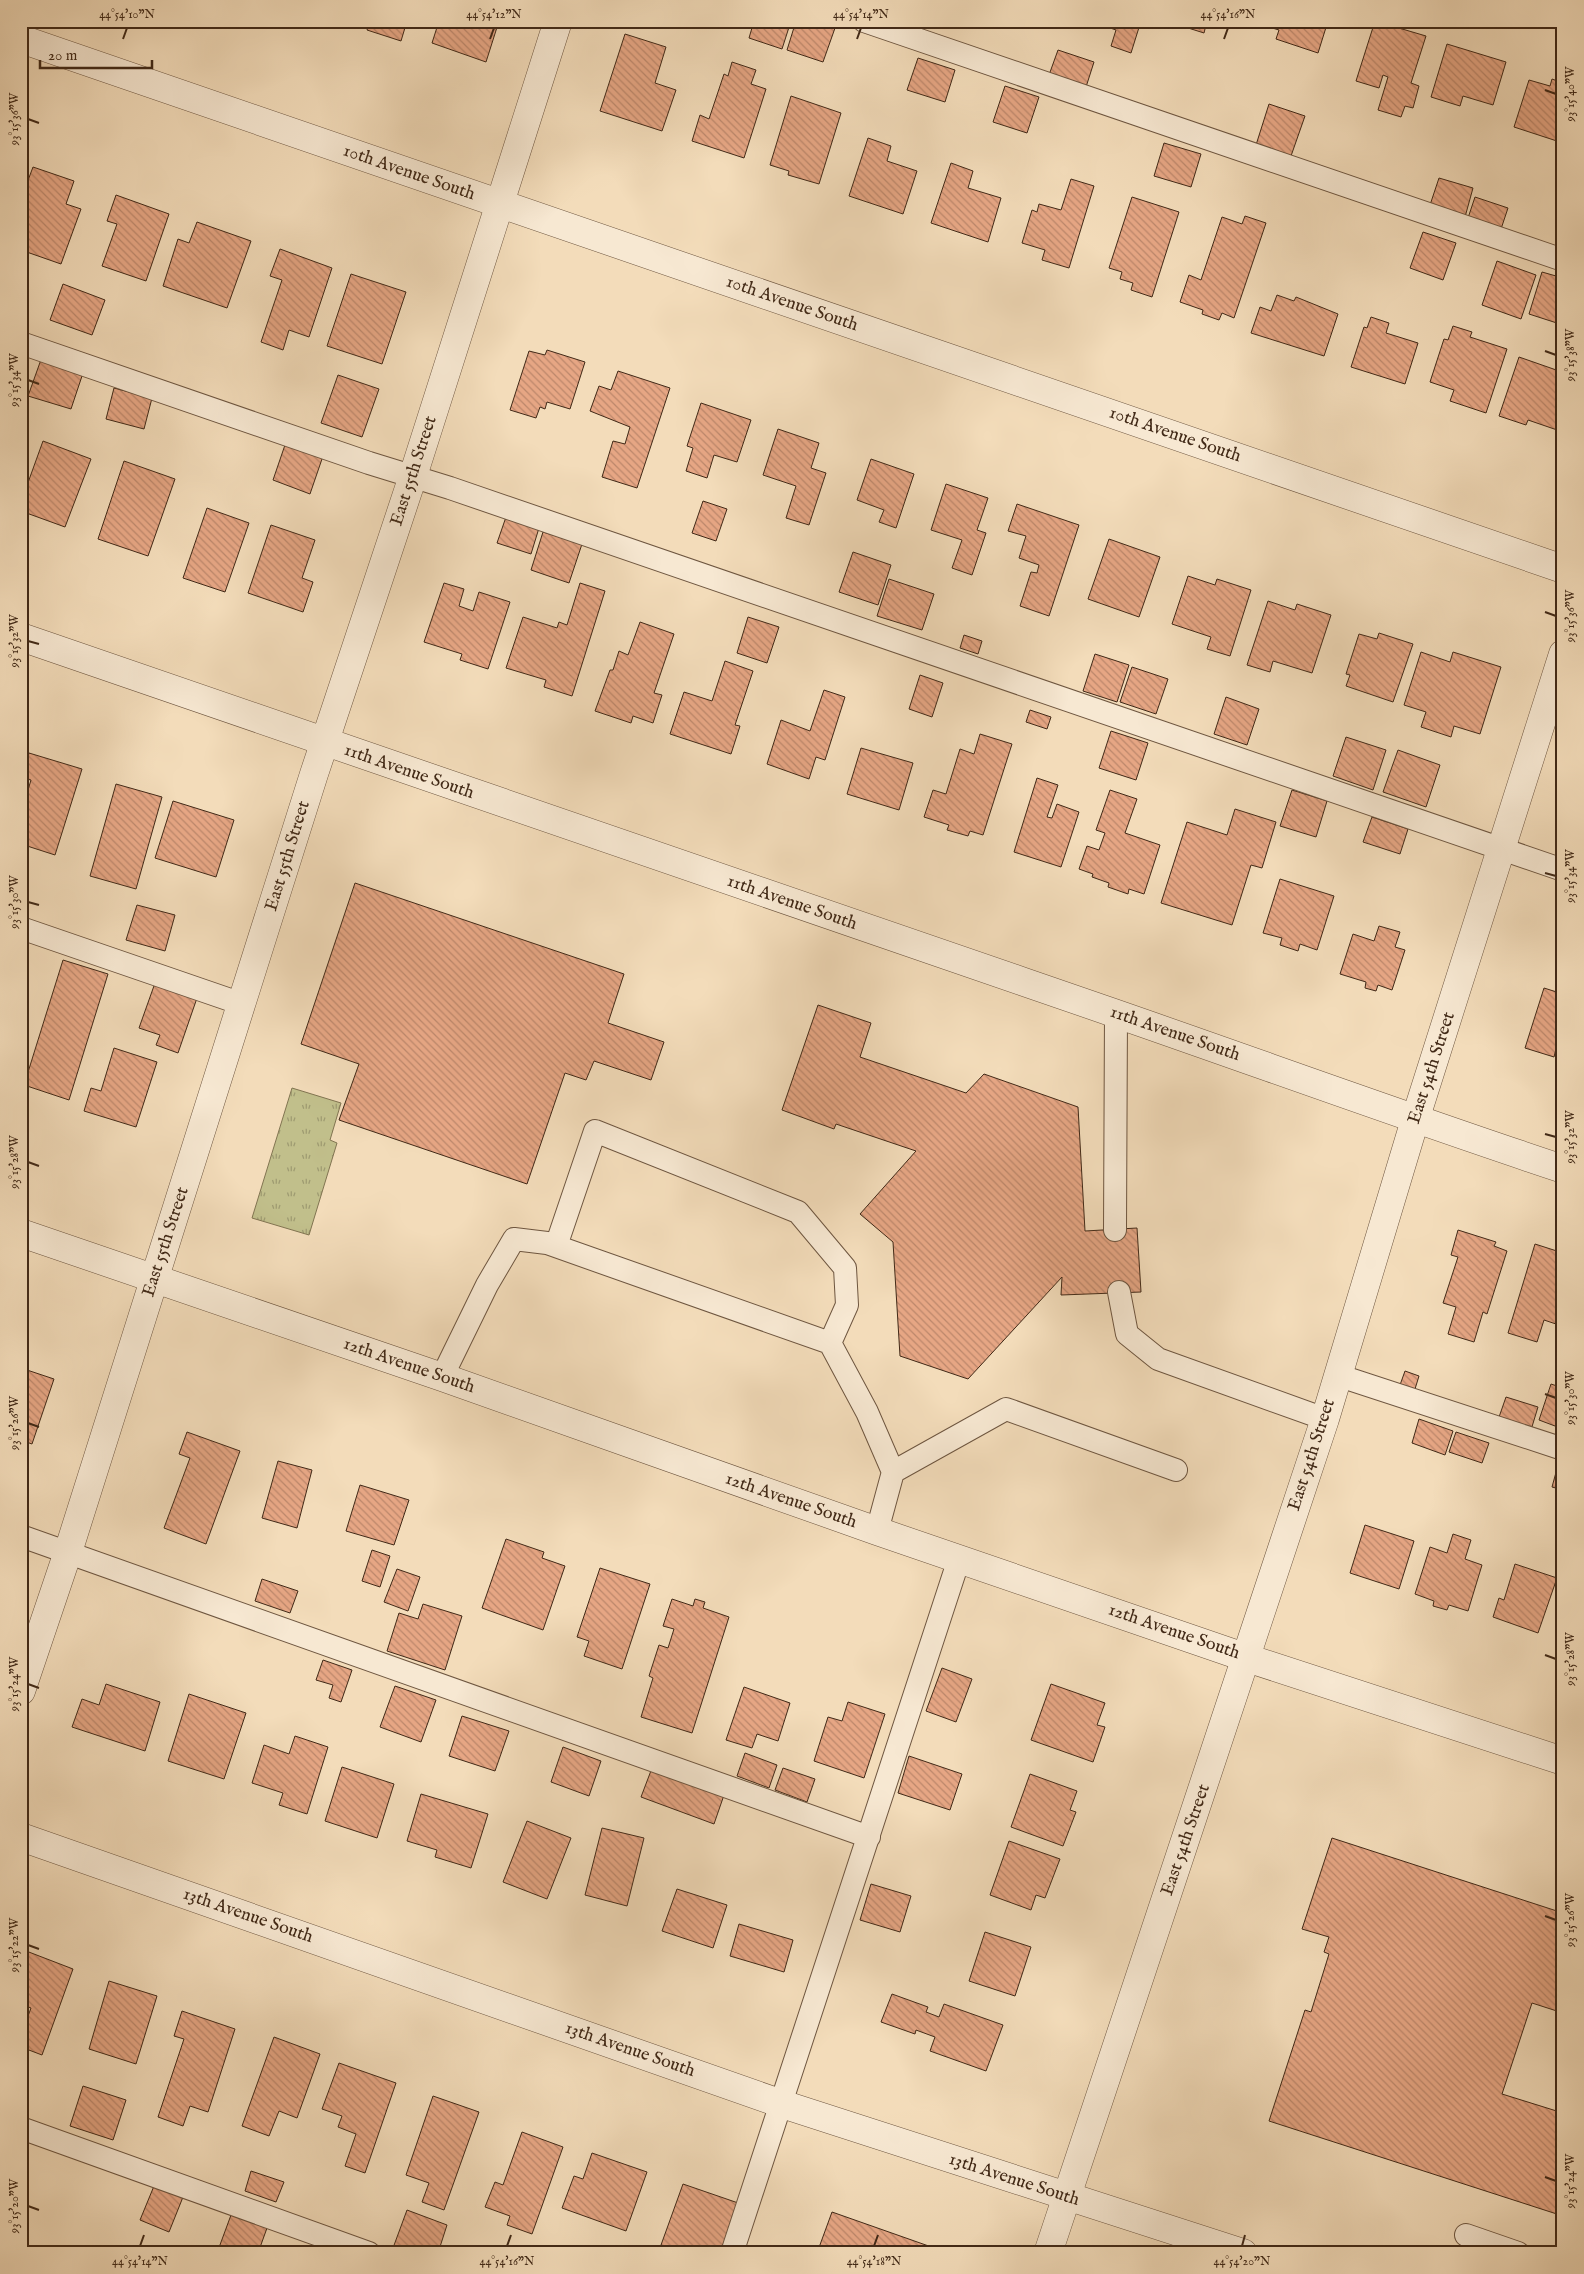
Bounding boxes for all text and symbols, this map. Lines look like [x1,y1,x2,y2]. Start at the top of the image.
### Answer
text: 44°54'10"N [99,7,155,22]
text: 44°54'12"N [466,7,522,22]
text: 44°54'14"N [833,7,889,22]
text: 44°54'16"N [1201,7,1256,22]
scale bar [40,38,152,70]
text: 20 m [48,46,78,65]
text: 93°15'40"W [1563,66,1578,122]
text: 93°15'36"W [7,92,22,146]
street label: 10th Avenue South [340,140,478,206]
street label: 10th Avenue South [723,271,861,337]
text: 93°15'38"W [1563,328,1578,382]
text: 93°15'34"W [7,353,22,408]
street label: 10th Avenue South [1106,402,1244,468]
street label: East 55th Street [385,413,443,529]
text: 93°15'36"W [1563,589,1578,643]
text: 93°15'32"W [7,614,22,669]
street label: 11th Avenue South [341,739,477,805]
street label: East 55th Street [260,798,316,914]
text: 93°15'34"W [1563,849,1578,904]
street label: 11th Avenue South [724,870,860,936]
text: 93°15'30"W [7,875,22,930]
street label: 11th Avenue South [1107,1001,1243,1067]
street label: East 54th Street [1403,1009,1461,1127]
text: 93°15'32"W [1563,1110,1578,1165]
text: 93°15'28"W [7,1135,22,1190]
street label: East 55th Street [137,1184,195,1300]
street label: 12th Avenue South [340,1333,478,1399]
text: 93°15'30"W [1563,1371,1578,1426]
text: 93°15'26"W [7,1396,22,1451]
street label: East 54th Street [1283,1396,1341,1514]
street label: 12th Avenue South [722,1468,860,1534]
street label: 12th Avenue South [1105,1599,1243,1665]
text: 93°15'28"W [1563,1632,1578,1687]
text: 93°15'24"W [7,1656,22,1712]
street label: East 54th Street [1156,1781,1216,1899]
street label: 13th Avenue South [180,1883,316,1949]
text: 93°15'26"W [1563,1893,1578,1948]
text: 93°15'22"W [7,1917,22,1973]
street label: 13th Avenue South [562,2017,698,2083]
street label: 13th Avenue South [946,2148,1083,2212]
text: 93°15'24"W [1563,2153,1578,2209]
text: 93°15'20"W [7,2178,22,2234]
text: 44°54'14"N [112,2254,168,2269]
text: 44°54'16"N [480,2254,535,2269]
text: 44°54'18"N [847,2254,902,2269]
text: 44°54'20"N [1214,2254,1271,2269]

